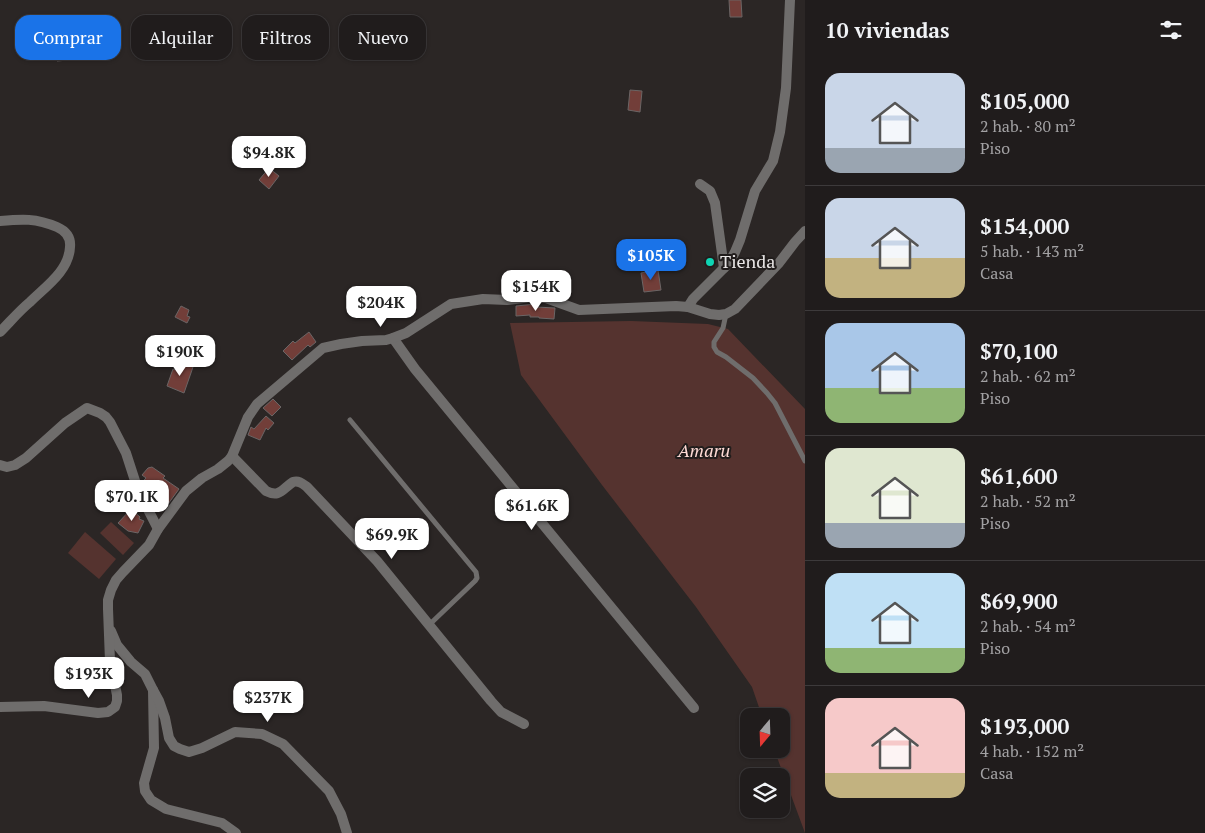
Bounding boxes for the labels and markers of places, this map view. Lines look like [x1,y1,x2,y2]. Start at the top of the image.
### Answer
pin: $94.8K [228,136,310,178]
pin: $105K [616,238,686,281]
place label: Tienda [720,249,775,273]
marker: Tienda [704,256,716,268]
pin: $154K [501,270,571,312]
pin: $204K [346,286,416,328]
pin: $190K [145,334,215,377]
pin: $70.1K [91,480,173,522]
pin: $61.6K [491,488,573,531]
pin: $69.9K [351,518,433,560]
pin: $193K [54,656,124,699]
pin: $237K [233,680,303,723]

